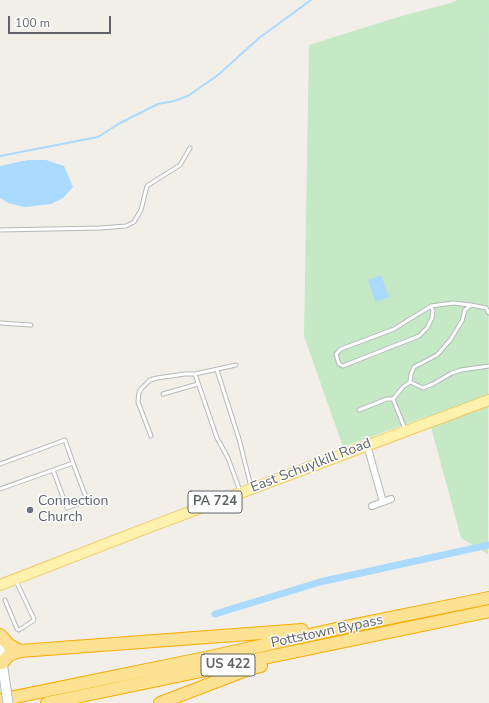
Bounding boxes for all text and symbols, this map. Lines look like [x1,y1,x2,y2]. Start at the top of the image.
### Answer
scale bar [10,8,113,34]
text: 100 m [15,15,50,31]
street label: East Schuylkill Road [248,435,374,497]
road number: PA 724 [188,491,242,513]
place label: Connection Church [38,494,108,526]
marker: Connection Church [25,505,35,515]
street label: Pottstown Bypass [269,612,385,652]
road number: US 422 [201,654,255,676]

